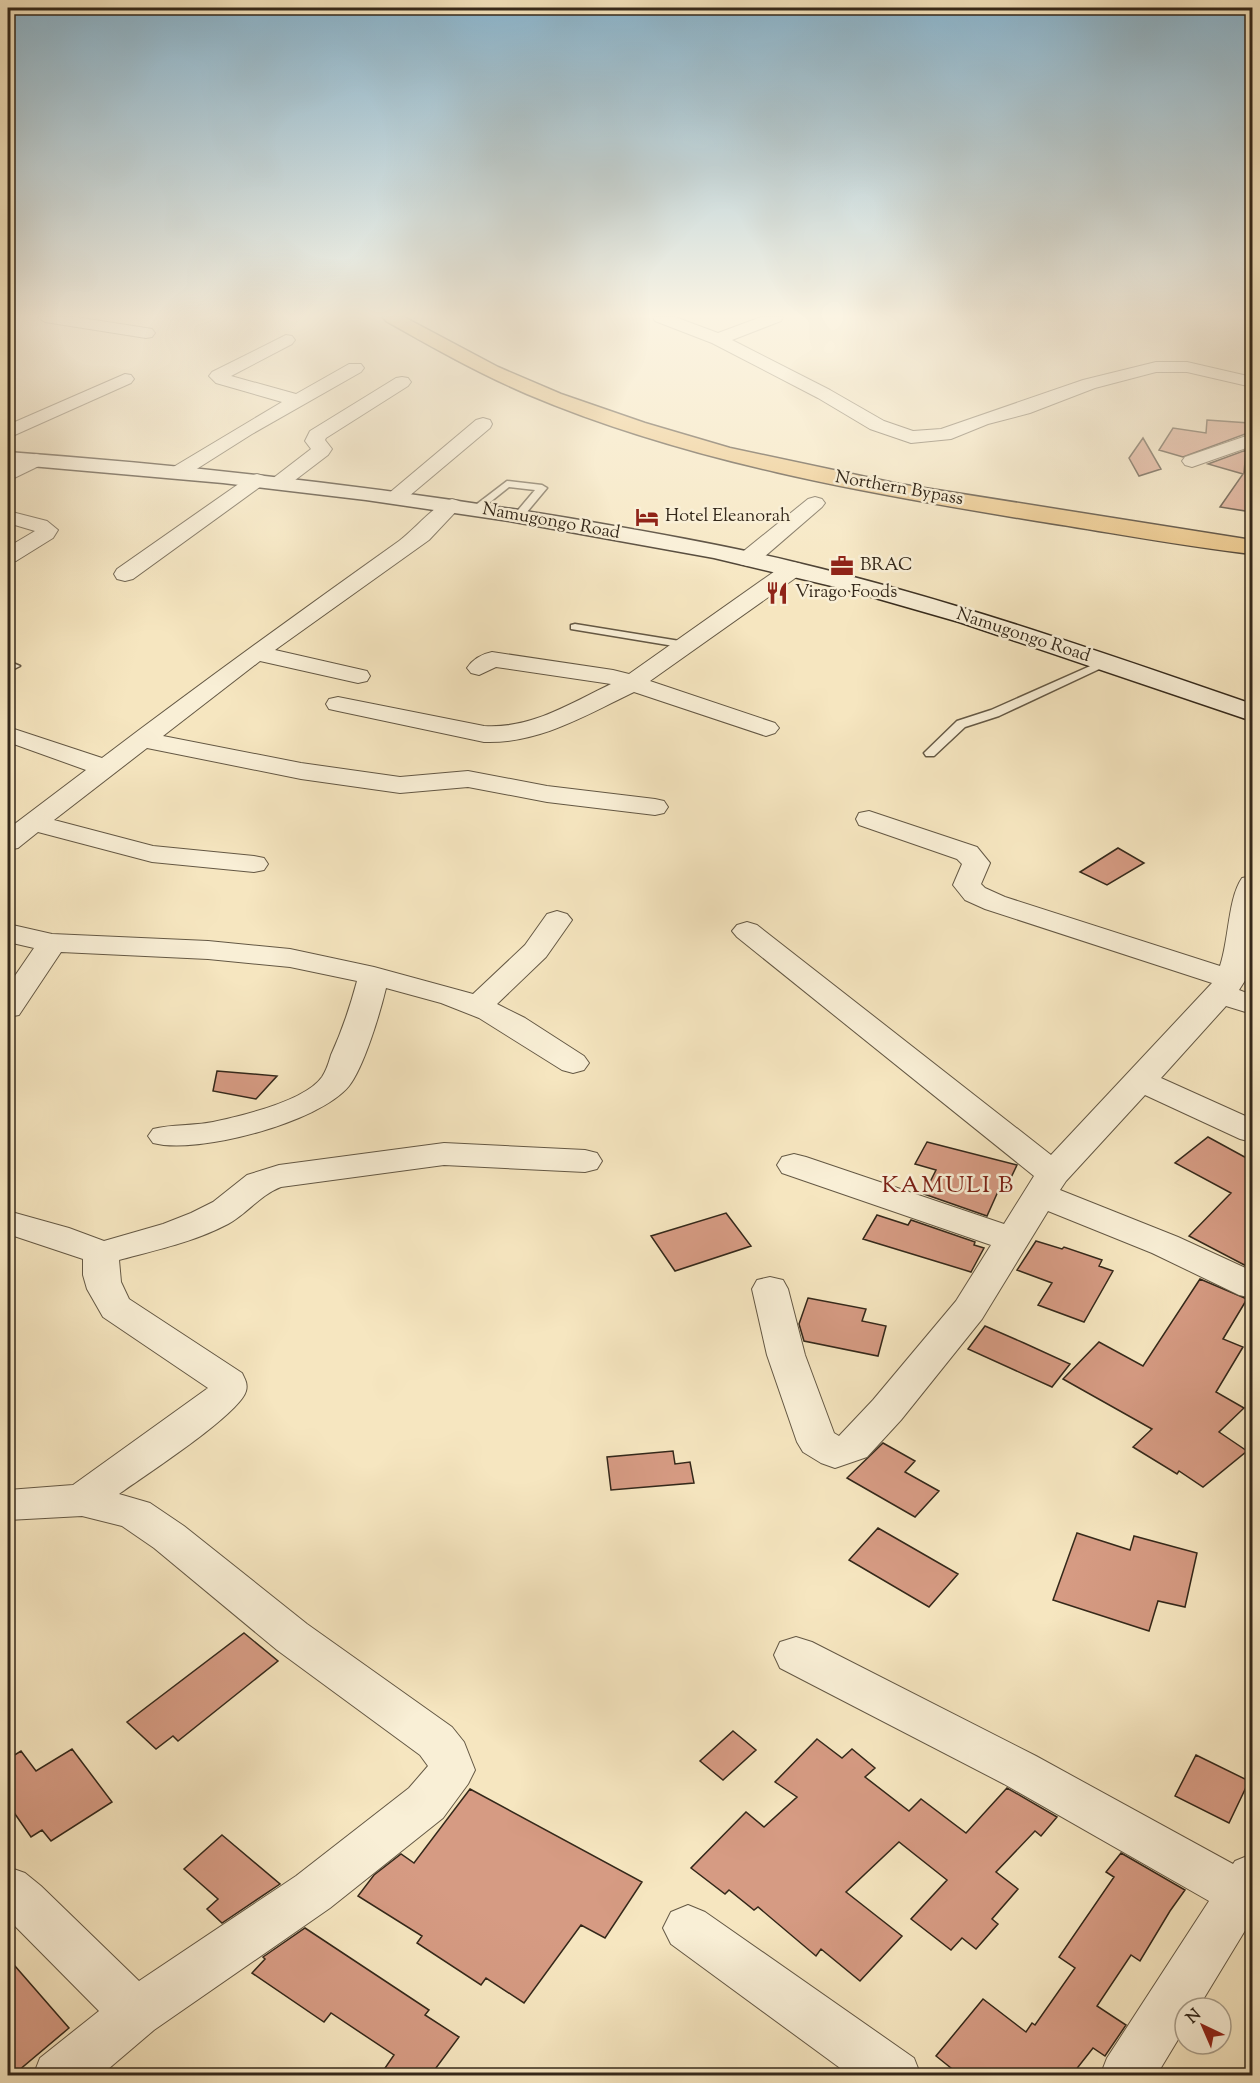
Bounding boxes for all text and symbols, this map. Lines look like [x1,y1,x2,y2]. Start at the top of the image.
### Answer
street label: Northern Bypass [833,465,965,513]
street label: Namugongo Road [480,497,622,547]
hotel icon: Hotel Eleanorah [634,504,660,530]
place label: Hotel Eleanorah [665,504,791,530]
office icon: BRAC [829,553,855,579]
place label: BRAC [860,553,913,579]
restaurant icon: Virago Foods [764,580,790,606]
place label: Virago Foods [795,580,897,606]
street label: Namugongo Road [953,602,1093,670]
district label: KAMULI B [881,1169,1015,1203]
north arrow [1173,1996,1233,2056]
text: N [1182,2004,1207,2030]

